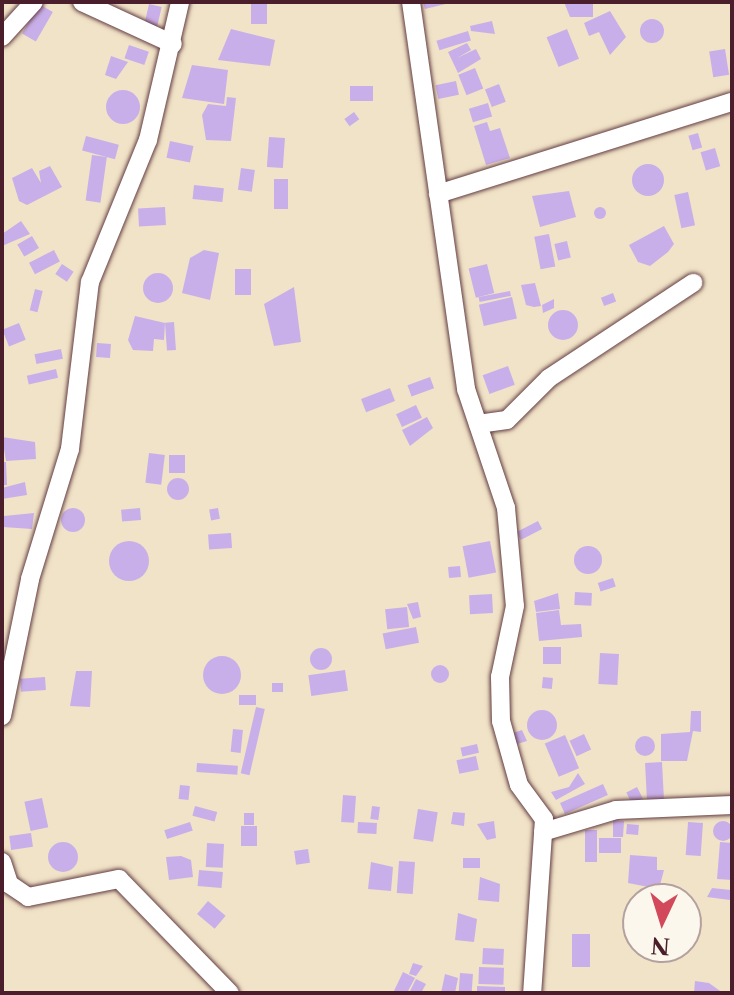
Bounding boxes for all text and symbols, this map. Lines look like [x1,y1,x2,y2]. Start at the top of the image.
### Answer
north arrow [622,883,702,963]
text: N [650,931,671,960]

